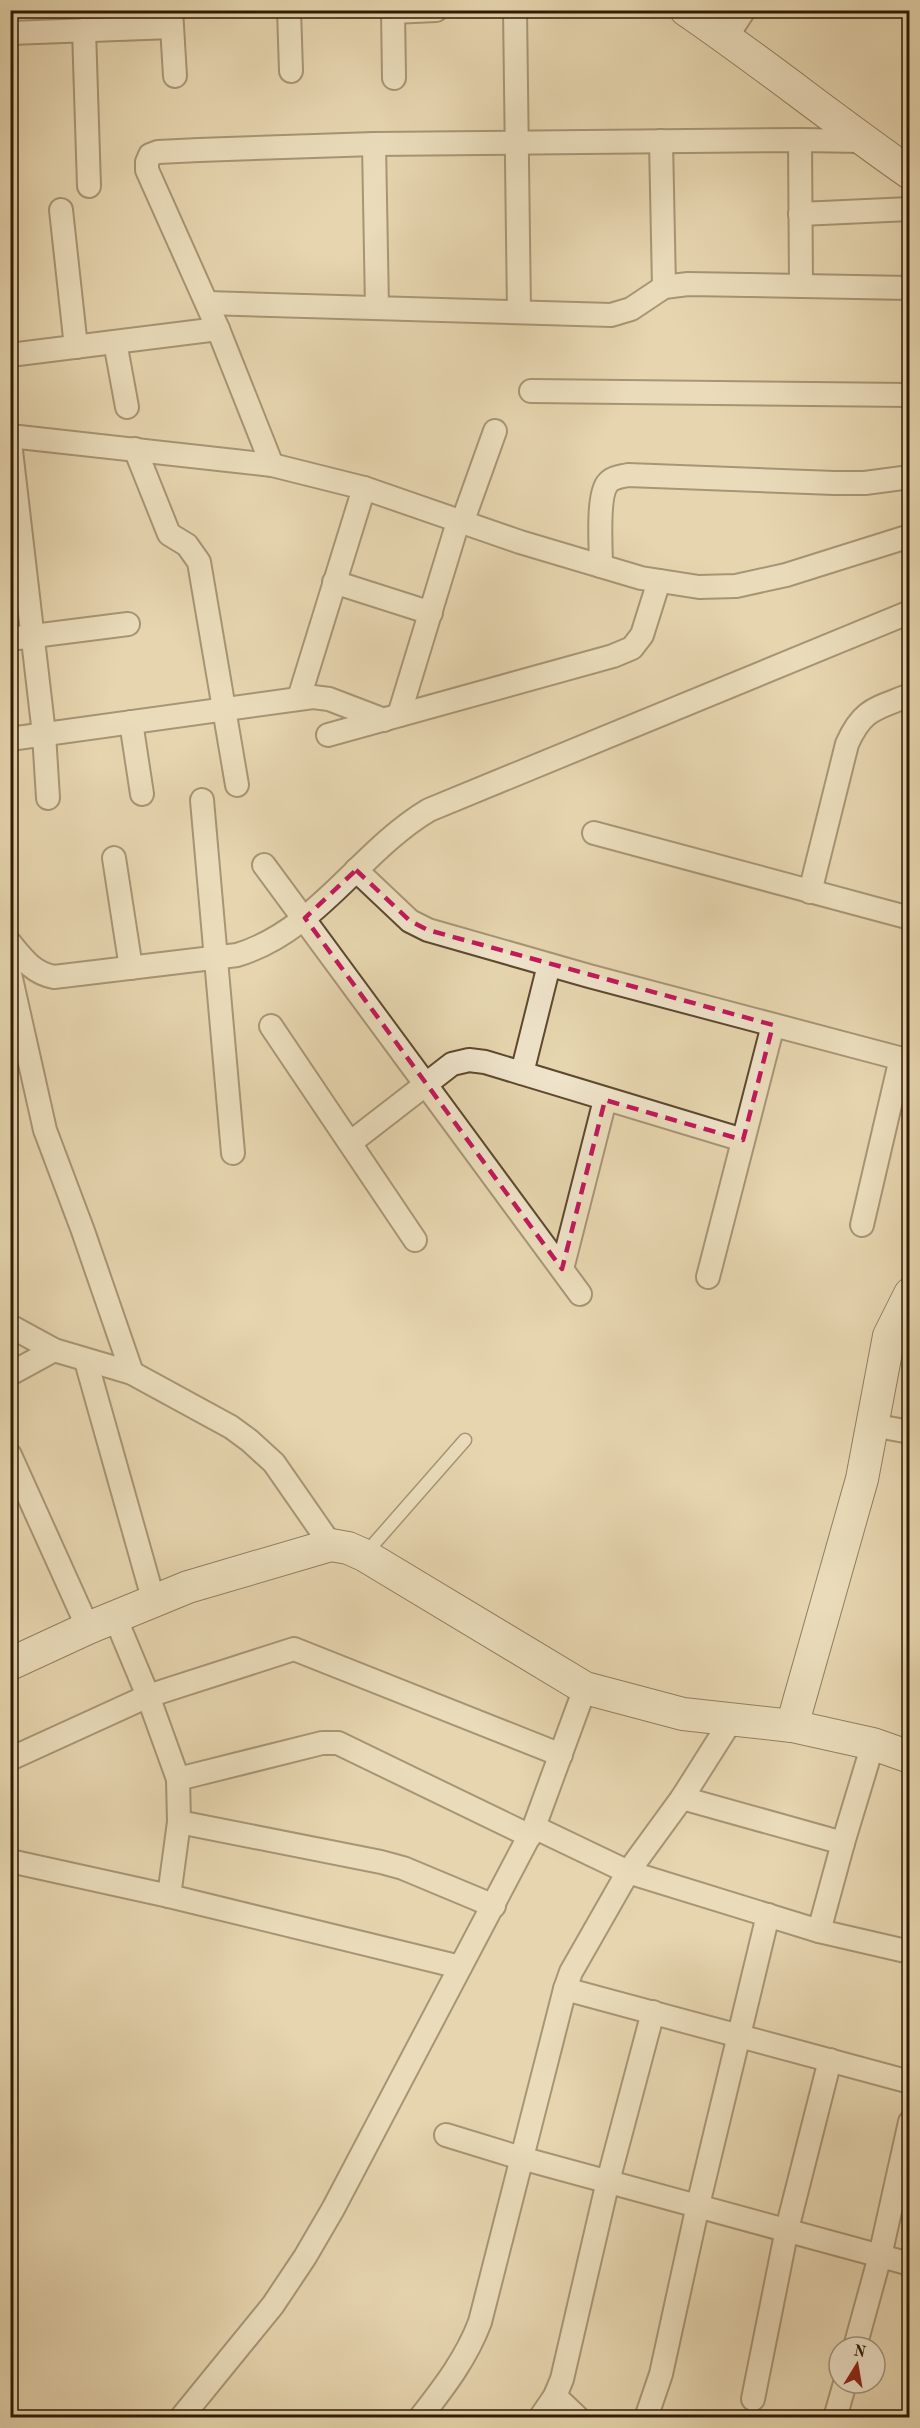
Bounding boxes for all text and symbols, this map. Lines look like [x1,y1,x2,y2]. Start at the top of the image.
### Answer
north arrow [827,2335,887,2395]
text: N [852,2343,868,2361]

